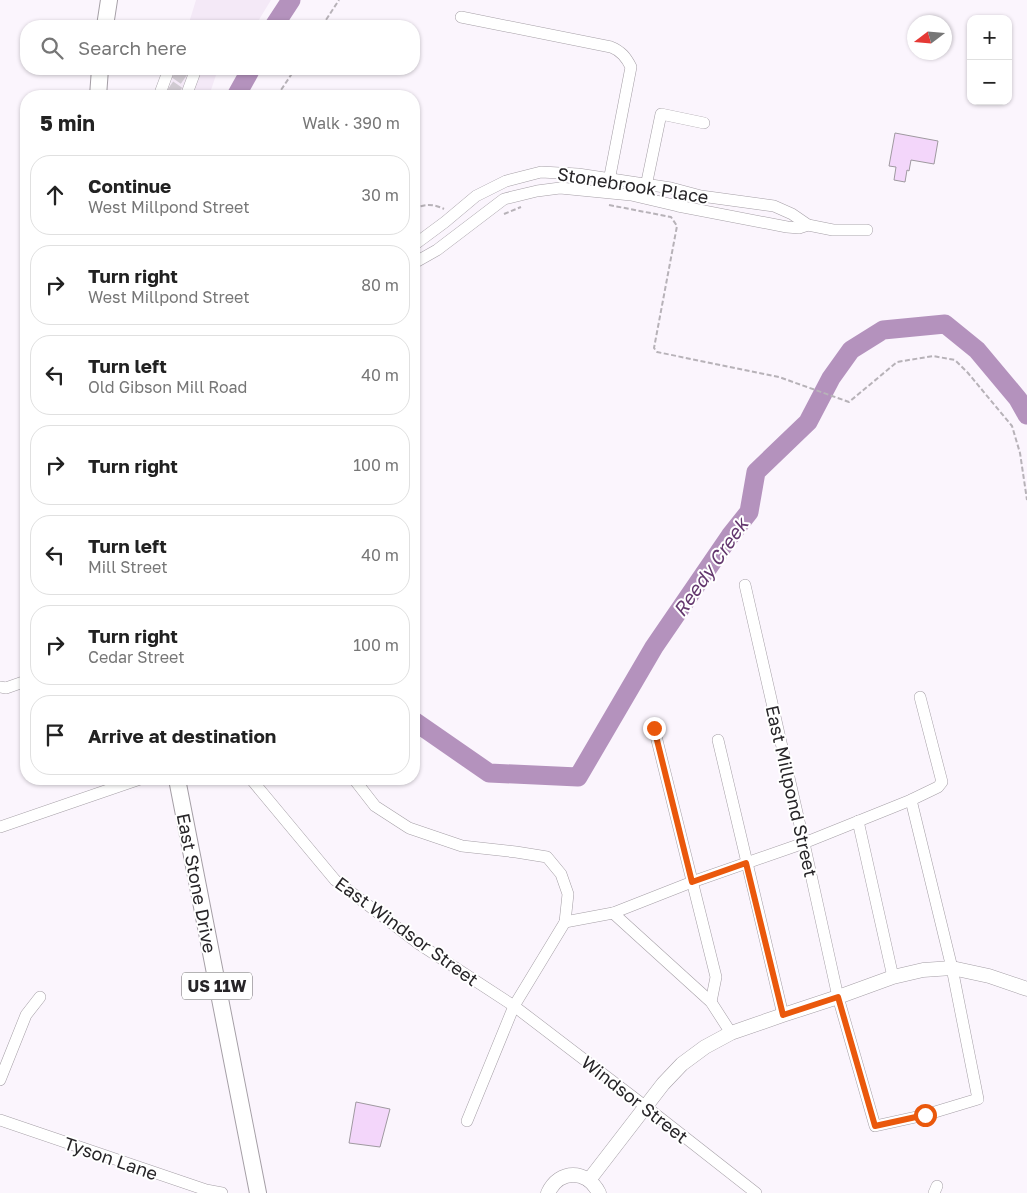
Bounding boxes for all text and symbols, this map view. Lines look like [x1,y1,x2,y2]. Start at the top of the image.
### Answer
north arrow [907,15,952,60]
map controls [967,15,1012,105]
button: + [967,15,1012,60]
search box [20,20,420,75]
icon: search [38,34,66,62]
text: Search here [78,36,187,59]
button: − [967,60,1012,105]
text: 5 min [40,110,95,136]
text: Walk · 390 m [302,113,400,133]
street label: Stonebrook Place [556,162,710,208]
text: Continue [88,174,171,197]
icon: ahead [41,181,69,209]
text: 30 m [362,185,399,205]
text: West Millpond Street [88,197,250,217]
text: Turn right [88,264,178,287]
icon: right [41,271,69,299]
text: 80 m [361,275,399,295]
text: West Millpond Street [88,287,250,307]
text: Turn left [88,354,167,377]
icon: left [41,361,69,389]
text: 40 m [361,365,399,385]
text: Old Gibson Mill Road [88,377,247,397]
icon: right [41,451,69,479]
text: Turn right [88,454,178,477]
text: 100 m [353,455,399,475]
water label: Reedy Creek [668,512,754,621]
text: Turn left [88,534,167,557]
icon: left [41,541,69,569]
text: 40 m [361,545,399,565]
text: Mill Street [88,557,168,577]
text: Turn right [88,624,178,647]
icon: right [41,631,69,659]
text: 100 m [353,635,399,655]
text: Cedar Street [88,647,185,667]
street label: East Millpond Street [762,703,822,879]
route end [643,717,666,740]
icon: arrive [41,721,69,749]
text: Arrive at destination [88,724,276,747]
street label: East Stone Drive [173,811,221,955]
street label: East Windsor Street [331,872,483,990]
road number: US 11W [182,972,252,999]
street label: Windsor Street [577,1051,693,1147]
route start [914,1104,937,1127]
street label: Tyson Lane [61,1132,161,1184]

